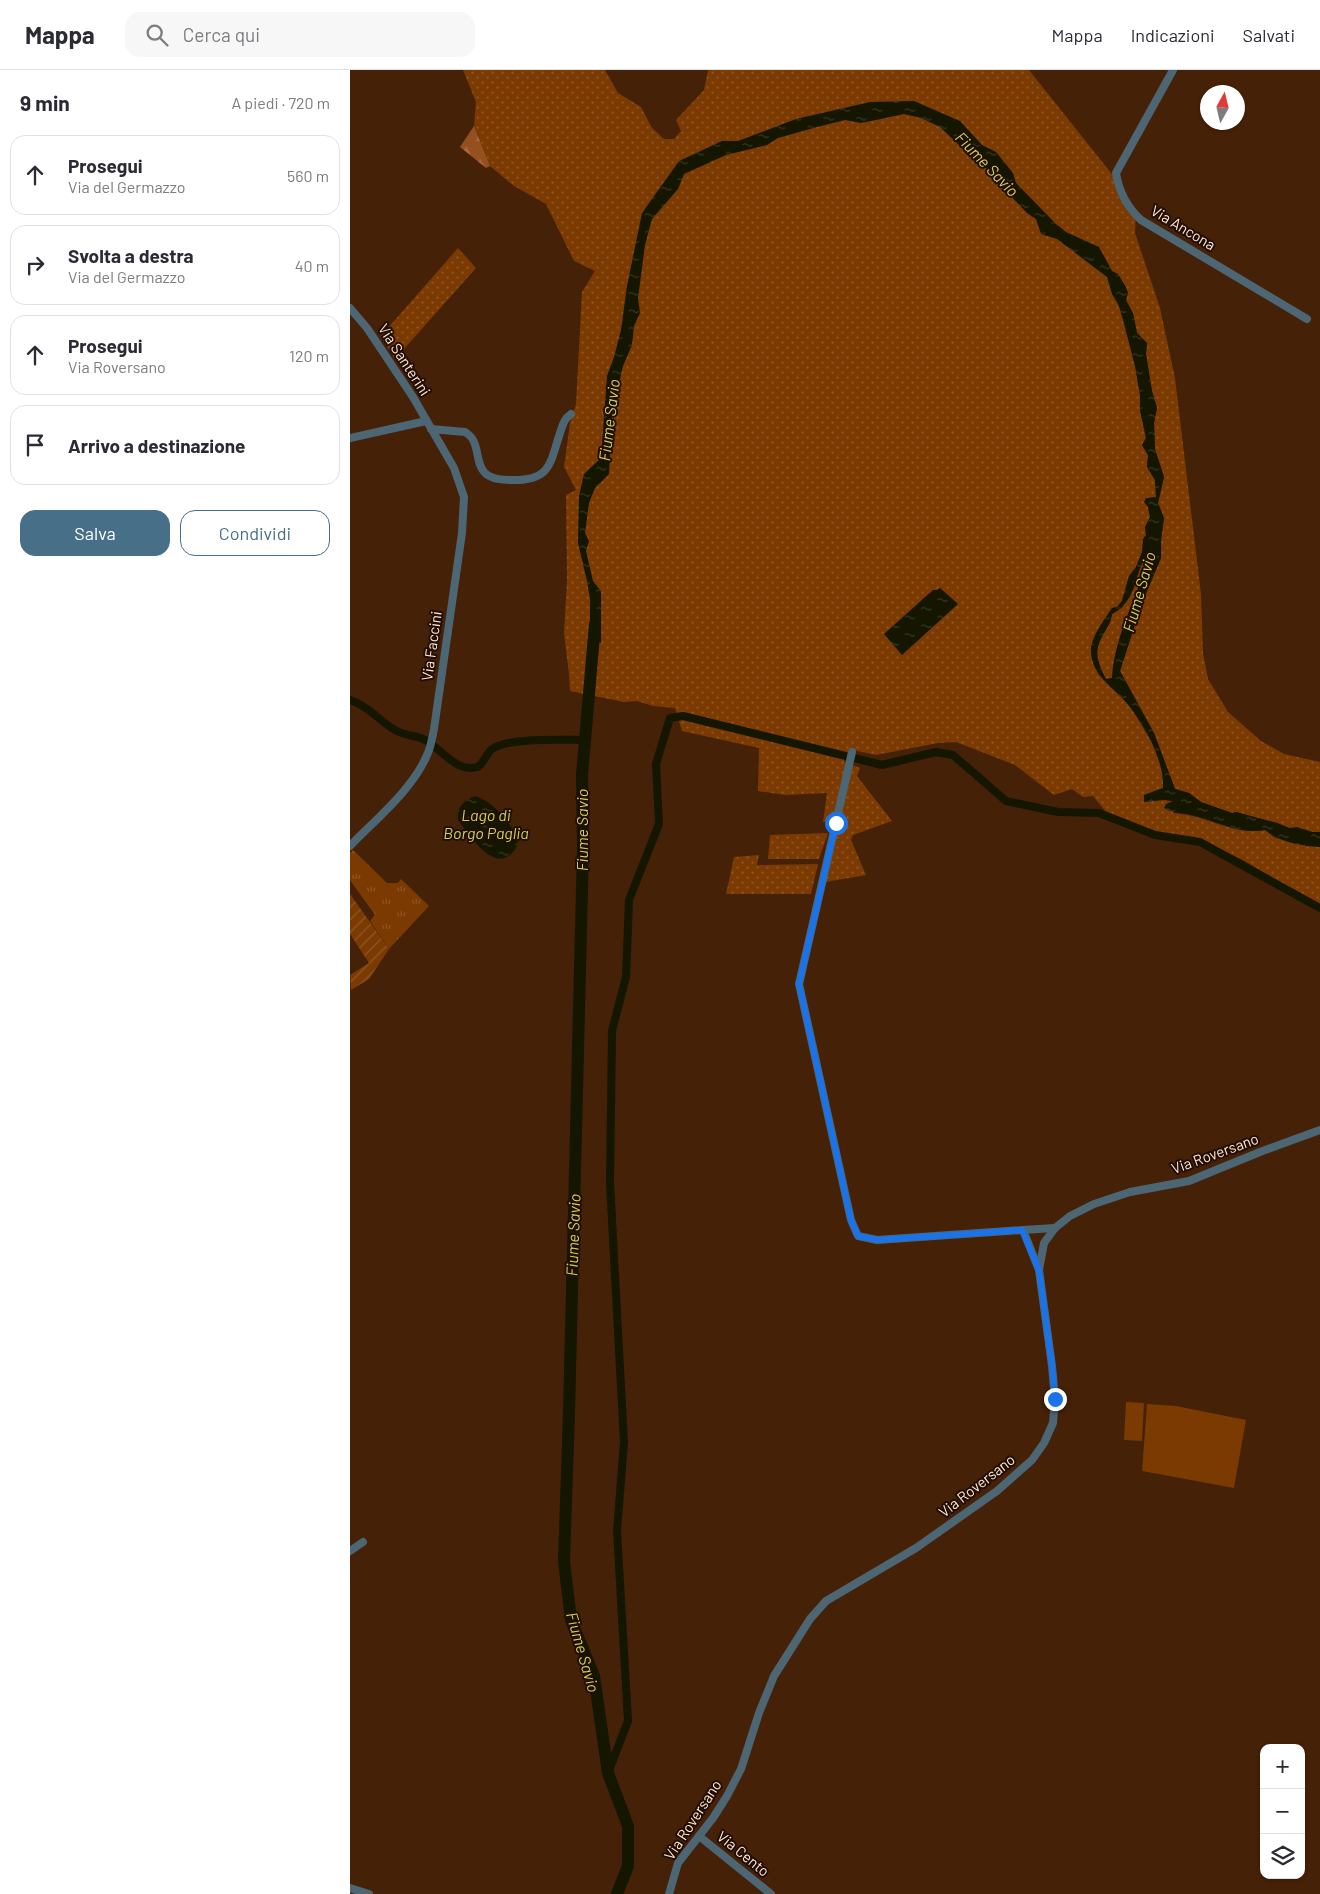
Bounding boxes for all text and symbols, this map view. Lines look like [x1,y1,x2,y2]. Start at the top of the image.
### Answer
search box [125,12,475,57]
text: Mappa [25,20,95,49]
icon: search [143,21,171,49]
text: Cerca qui [183,23,260,46]
text: Mappa [1052,24,1103,46]
text: Indicazioni [1131,24,1215,46]
text: Salvati [1243,24,1295,46]
north arrow [1200,85,1245,130]
text: 9 min [20,90,70,115]
text: A piedi · 720 m [231,93,330,112]
water label: Fiume Savio [952,127,1023,200]
text: Prosegui [68,154,143,177]
icon: ahead [21,161,49,189]
text: 560 m [287,166,329,185]
text: Via del Germazzo [68,177,186,196]
street label: Via Ancona [1148,201,1219,253]
text: Svolta a destra [68,244,194,267]
icon: right [21,251,49,279]
text: 40 m [295,256,329,275]
text: Via del Germazzo [68,267,186,286]
street label: Via Santerini [375,320,435,399]
text: Prosegui [68,334,143,357]
icon: ahead [21,341,49,369]
text: 120 m [289,346,329,365]
text: Via Roversano [68,357,166,376]
water label: Fiume Savio [594,378,623,462]
icon: arrive [21,431,49,459]
text: Arrivo a destinazione [68,434,246,457]
button: Salva [20,510,170,556]
button: Condividi [180,510,330,556]
water label: Fiume Savio [1118,550,1159,634]
street label: Via Faccini [417,610,445,682]
water label: Fiume Savio [572,789,591,871]
water label: Lago di Borgo Paglia [443,805,529,842]
route start [825,812,848,835]
street label: Via Roversano [1169,1129,1261,1177]
water label: Fiume Savio [562,1193,583,1277]
route end [1044,1388,1067,1411]
street label: Via Roversano [935,1450,1018,1521]
water label: Fiume Savio [563,1610,604,1694]
map controls [1260,1744,1305,1879]
button: + [1260,1744,1305,1789]
street label: Via Roversano [660,1776,725,1863]
button: − [1260,1789,1305,1834]
street label: Via Cento [714,1827,773,1880]
button: layers [1260,1834,1305,1879]

